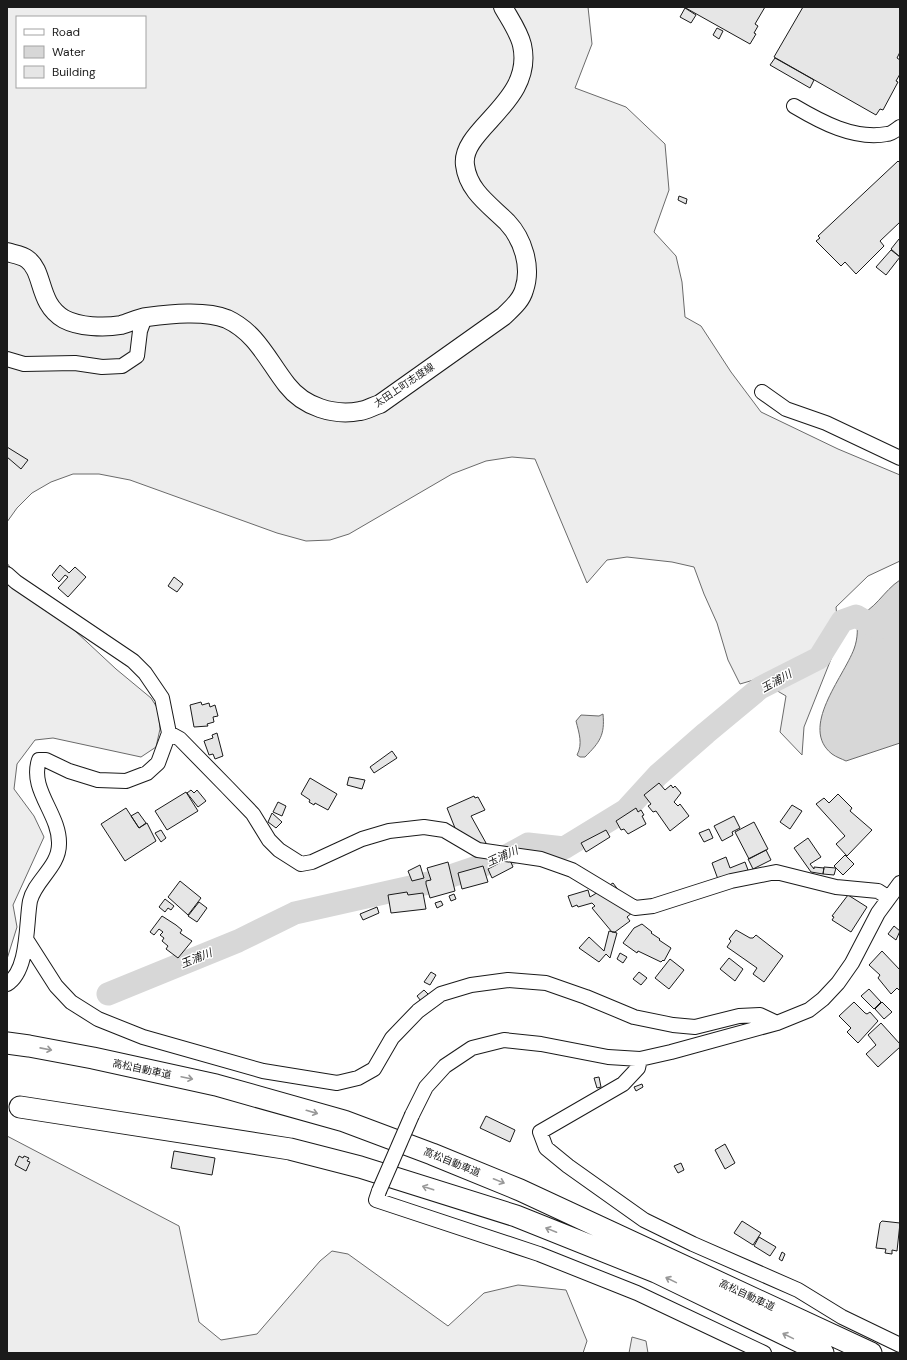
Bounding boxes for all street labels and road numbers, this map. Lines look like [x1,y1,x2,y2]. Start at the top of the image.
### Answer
street label: 太田上町志度線 [371,360,437,410]
street label: 高松自動車道 [111,1056,173,1082]
street label: 高松自動車道 [422,1145,482,1179]
street label: 高松自動車道 [717,1276,777,1314]

